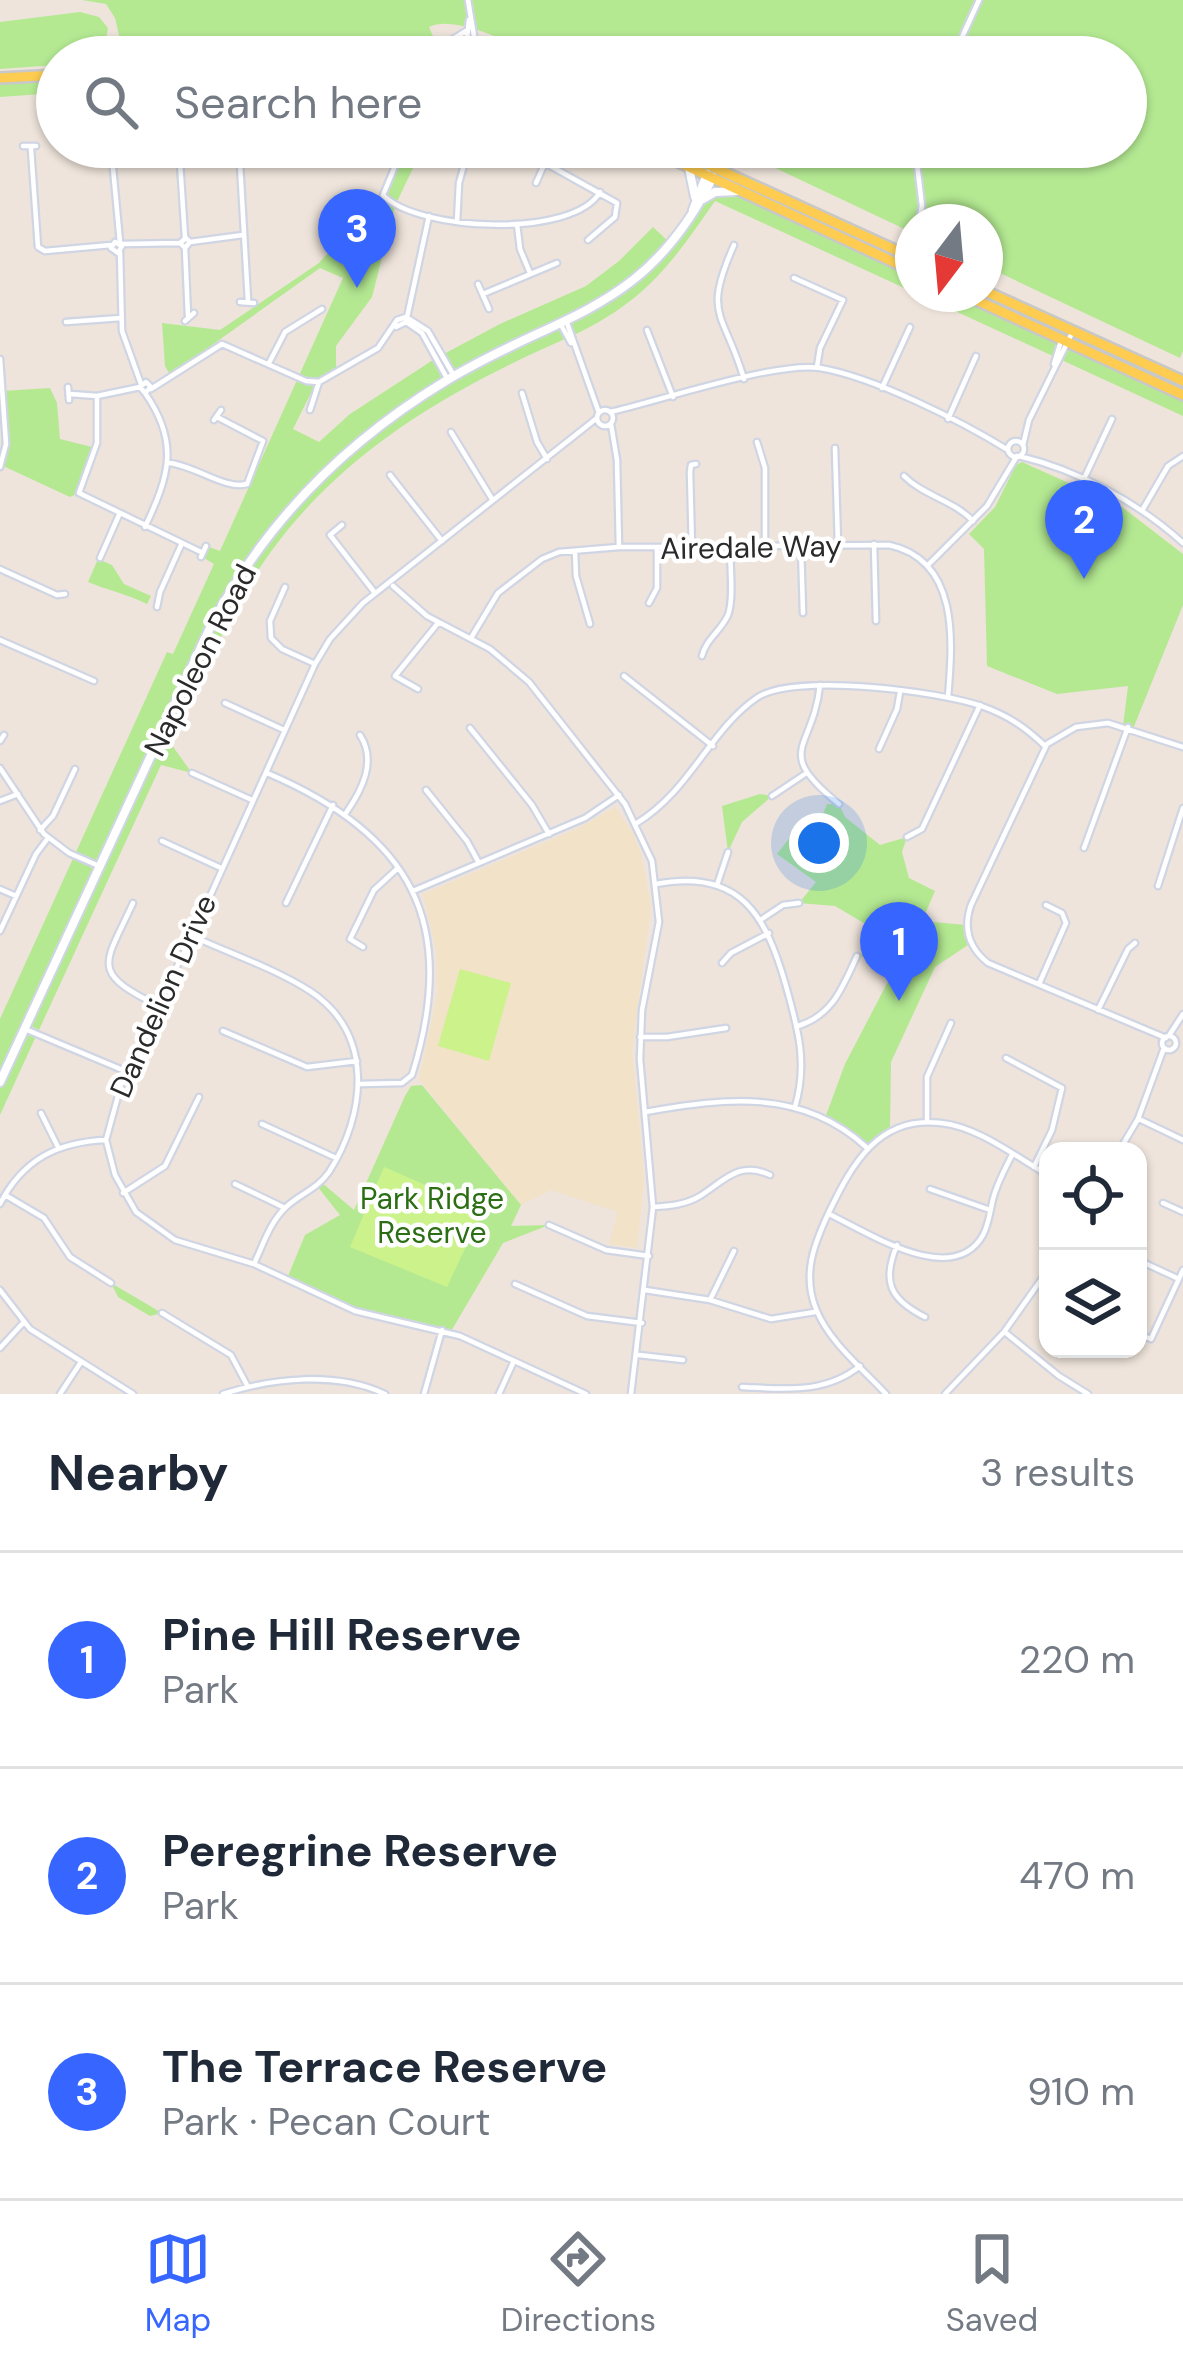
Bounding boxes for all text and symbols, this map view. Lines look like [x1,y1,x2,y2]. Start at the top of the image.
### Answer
search box [36,36,1147,168]
icon: search [78,69,144,135]
text: Search here [174,73,422,132]
pin: 3 [318,189,396,288]
north arrow [895,204,1003,312]
pin: 2 [1045,480,1123,579]
street label: Airedale Way [660,526,842,568]
street label: Napoleon Road [135,558,265,762]
your location [789,813,849,873]
street label: Dandelion Drive [101,889,225,1103]
pin: 1 [860,902,938,1001]
map controls [1039,1142,1147,1358]
button: locate [1039,1142,1147,1250]
park label: Park Ridge Reserve [360,1179,504,1252]
button: layers [1039,1250,1147,1358]
text: Nearby [48,1439,229,1506]
text: 3 results [980,1447,1135,1498]
text: Pine Hill Reserve [162,1605,522,1664]
text: 1 [80,1634,94,1685]
text: 220 m [1019,1634,1135,1685]
text: Park [162,1664,239,1715]
text: Peregrine Reserve [162,1821,558,1880]
text: 2 [76,1850,98,1901]
text: 470 m [1019,1850,1135,1901]
text: Park [162,1880,239,1931]
text: The Terrace Reserve [162,2037,607,2096]
text: 3 [75,2066,99,2117]
text: 910 m [1027,2066,1135,2117]
text: Park · Pecan Court [162,2096,491,2147]
tab: Map [145,2226,211,2341]
tab: Directions [501,2226,656,2341]
tab: Saved [946,2226,1038,2341]

